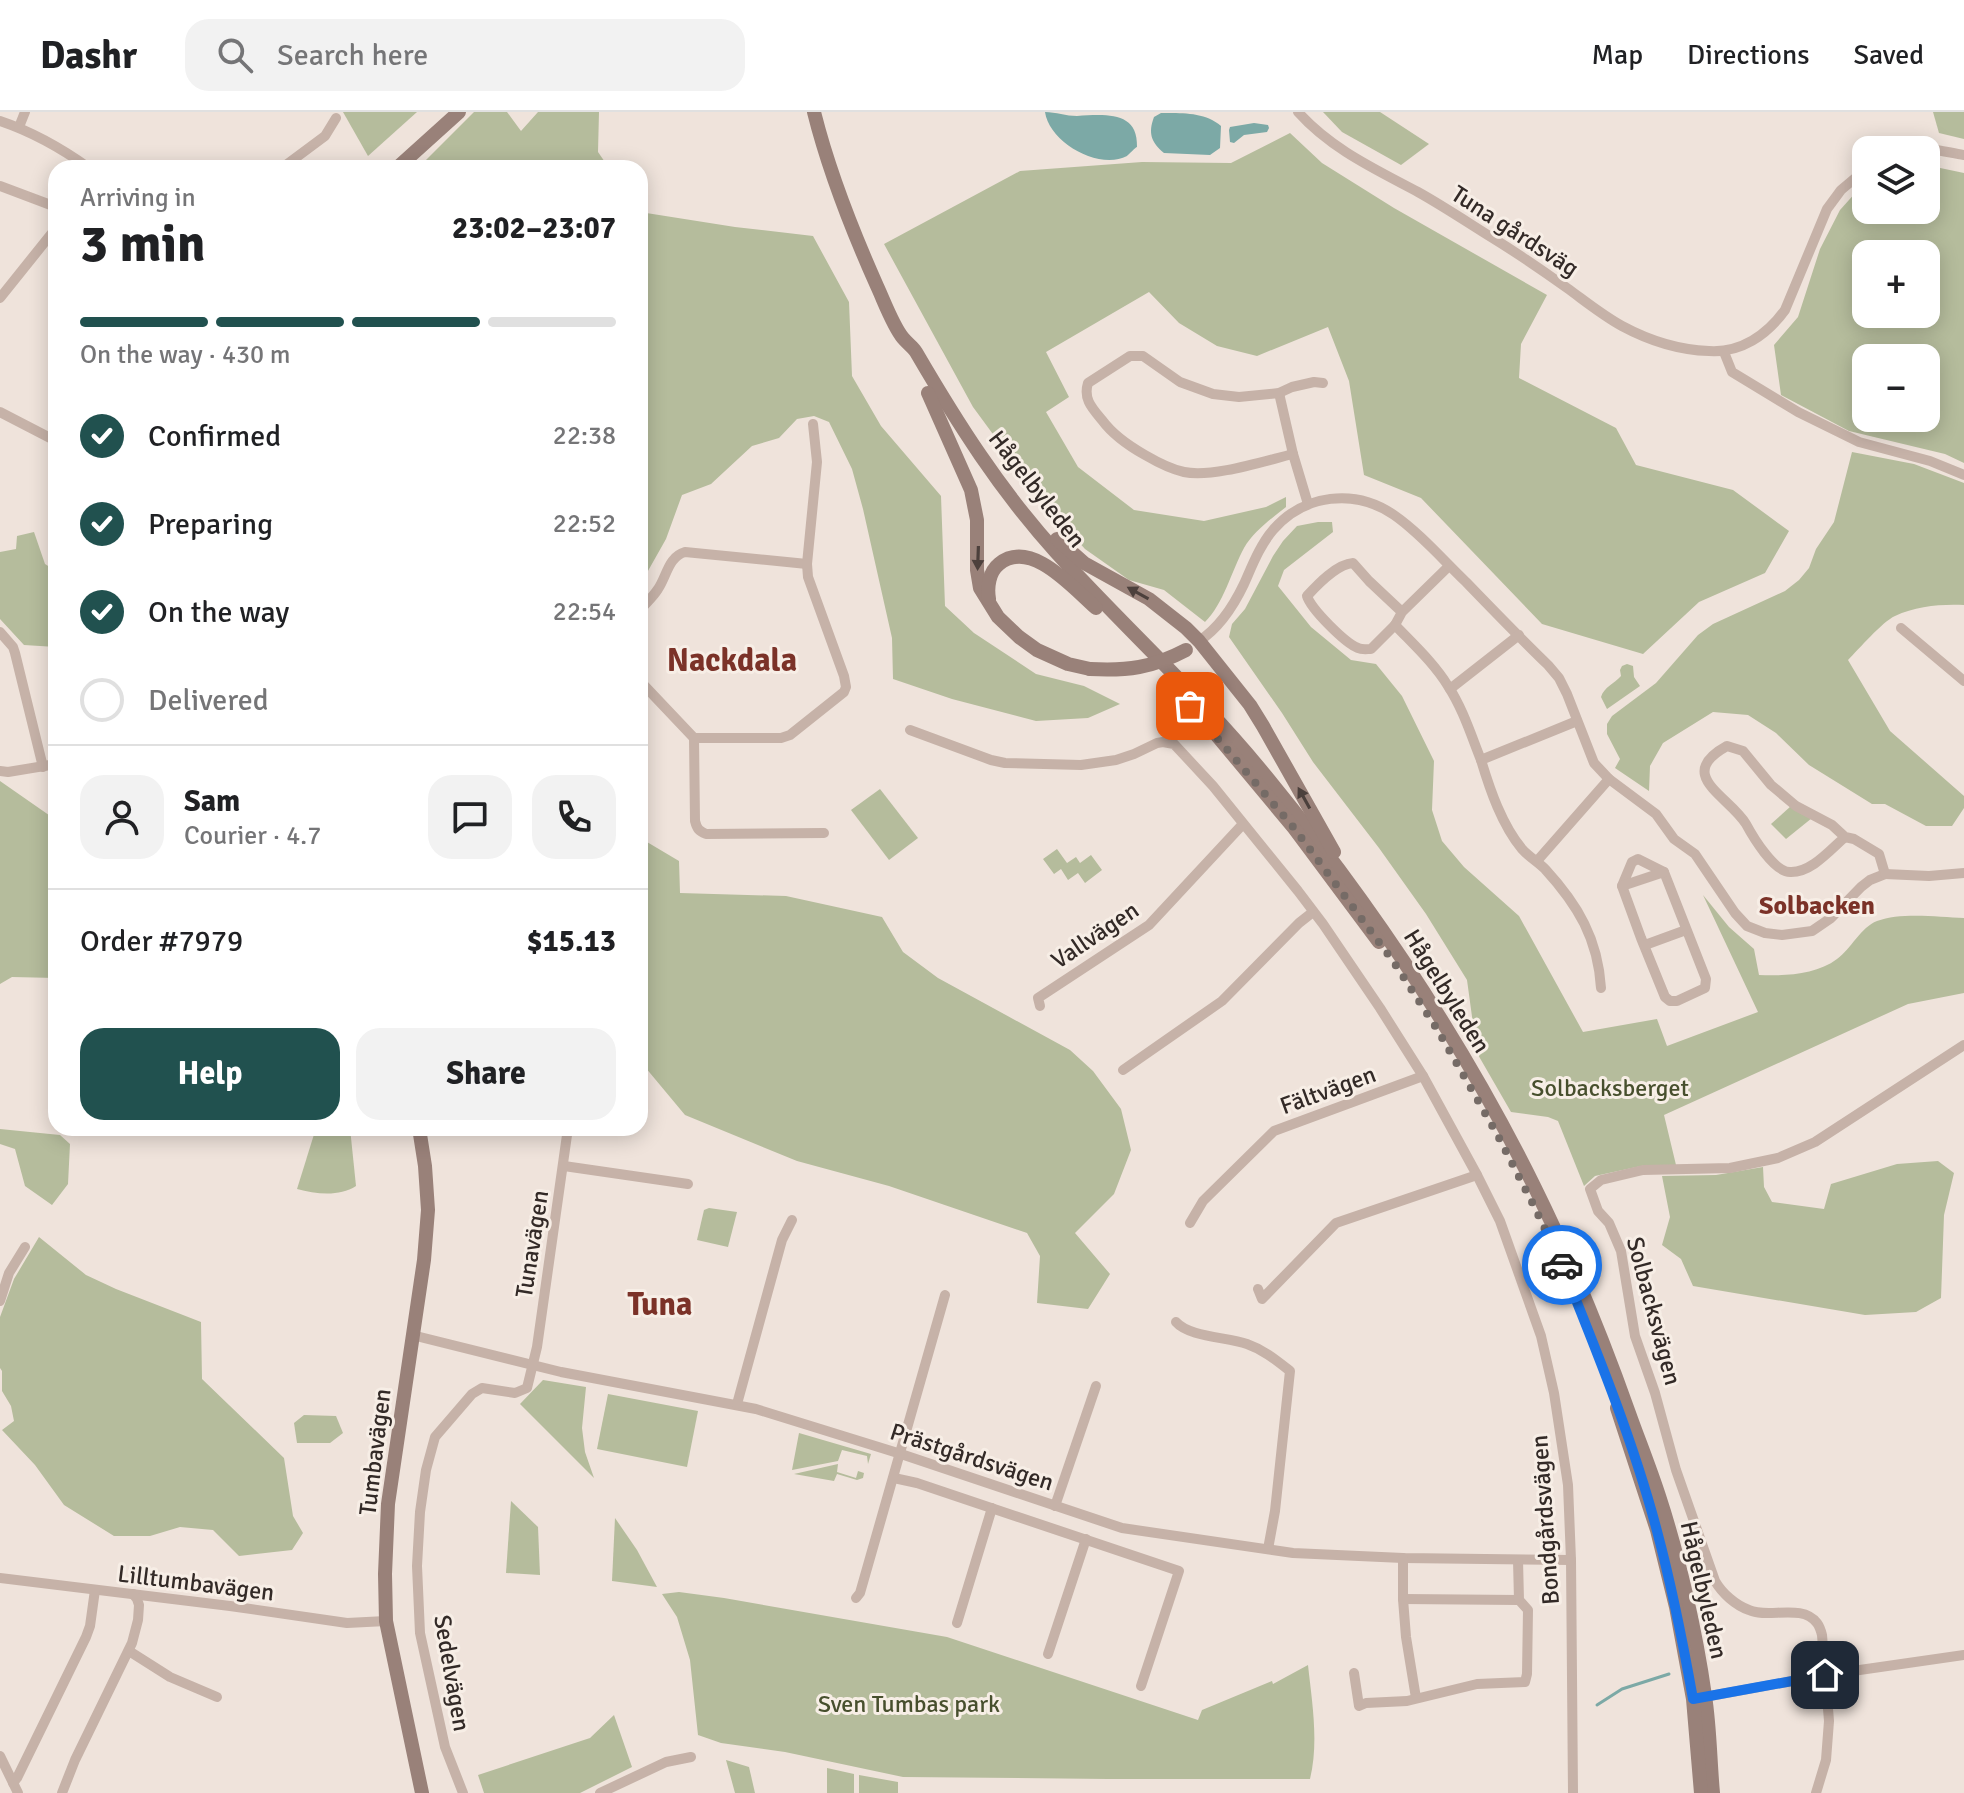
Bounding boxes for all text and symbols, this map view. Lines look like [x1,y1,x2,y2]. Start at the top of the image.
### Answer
search box [185,19,745,91]
text: Dashr [40,32,137,79]
icon: search [213,33,257,77]
text: Search here [277,37,428,74]
text: Map [1591,38,1643,72]
text: Directions [1687,38,1809,72]
text: Saved [1853,38,1924,72]
map controls [1852,136,1940,432]
button: layers [1852,136,1940,224]
street label: Tuna gårdsväg [1446,179,1584,283]
text: Arriving in [80,182,196,214]
text: 23:02–23:07 [452,210,616,247]
text: 3 min [80,212,206,276]
button: + [1852,240,1940,328]
text: On the way · 430 m [80,339,290,371]
button: − [1852,344,1940,432]
icon: check [80,414,124,458]
text: Confirmed [148,418,281,455]
text: 22:38 [553,420,616,452]
street label: Hågelbyleden [982,424,1092,554]
icon: check [80,502,124,546]
text: Preparing [148,506,273,543]
text: 22:52 [553,508,616,540]
one-way arrow [971,546,984,571]
one-way arrow [1127,586,1150,600]
icon: check [80,590,124,634]
text: On the way [148,594,289,631]
text: 22:54 [553,596,616,628]
district label: Nackdala [667,641,797,680]
pin [1156,672,1224,740]
text: Delivered [148,682,269,719]
icon: bag [1168,684,1212,728]
button: person [80,775,164,859]
button: chat [428,775,512,859]
button: phone [532,775,616,859]
text: Sam [184,783,240,820]
one-way arrow [1297,787,1311,809]
text: Courier · 4.7 [184,820,321,852]
district label: Solbacken [1759,890,1875,922]
street label: Vallvägen [1045,895,1145,975]
text: Order #7979 [80,923,243,960]
text: $15.13 [526,923,616,960]
street label: Hågelbyleden [1397,923,1497,1059]
button: Help [80,1028,340,1120]
button: Share [356,1028,616,1120]
street label: Fältvägen [1276,1059,1380,1121]
park label: Solbacksberget [1531,1073,1689,1103]
street label: Tunavägen [509,1188,555,1300]
courier [1522,1225,1602,1305]
street label: Solbacksvägen [1620,1234,1688,1388]
icon: car [1540,1243,1584,1287]
district label: Tuna [628,1285,693,1324]
street label: Tumbavägen [352,1387,398,1517]
street label: Prästgårdsvägen [886,1416,1058,1498]
street label: Bondgårdsvägen [1524,1434,1566,1606]
street label: Hågelbyleden [1674,1518,1734,1662]
street label: Lilltumbavägen [116,1558,276,1608]
street label: Sedelvägen [427,1612,477,1734]
pin [1791,1641,1859,1709]
icon: home [1803,1653,1847,1697]
park label: Sven Tumbas park [818,1689,1000,1719]

